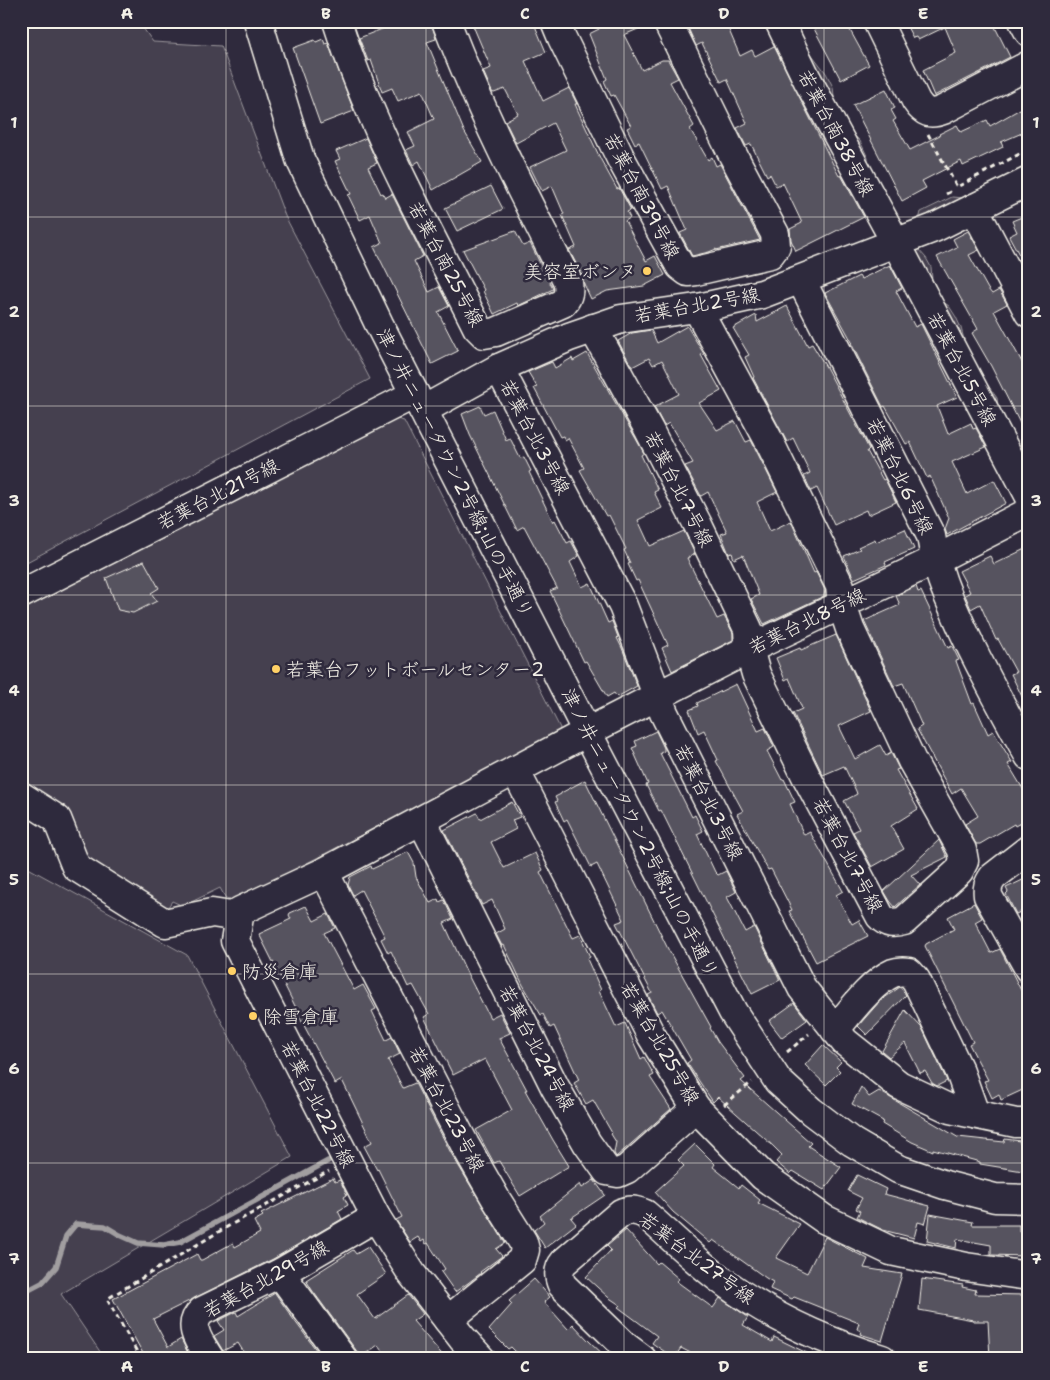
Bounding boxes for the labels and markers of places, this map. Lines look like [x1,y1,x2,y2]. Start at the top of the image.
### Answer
place label: 美容室ボンヌ [524,259,637,284]
marker: 美容室ボンヌ [641,265,653,277]
place label: 若葉台フットボールセンター2 [286,657,544,682]
marker: 若葉台フットボールセンター2 [270,663,282,675]
place label: 防災倉庫 [242,959,318,984]
marker: 防災倉庫 [226,965,238,977]
place label: 除雪倉庫 [263,1004,339,1029]
marker: 除雪倉庫 [247,1010,259,1022]

